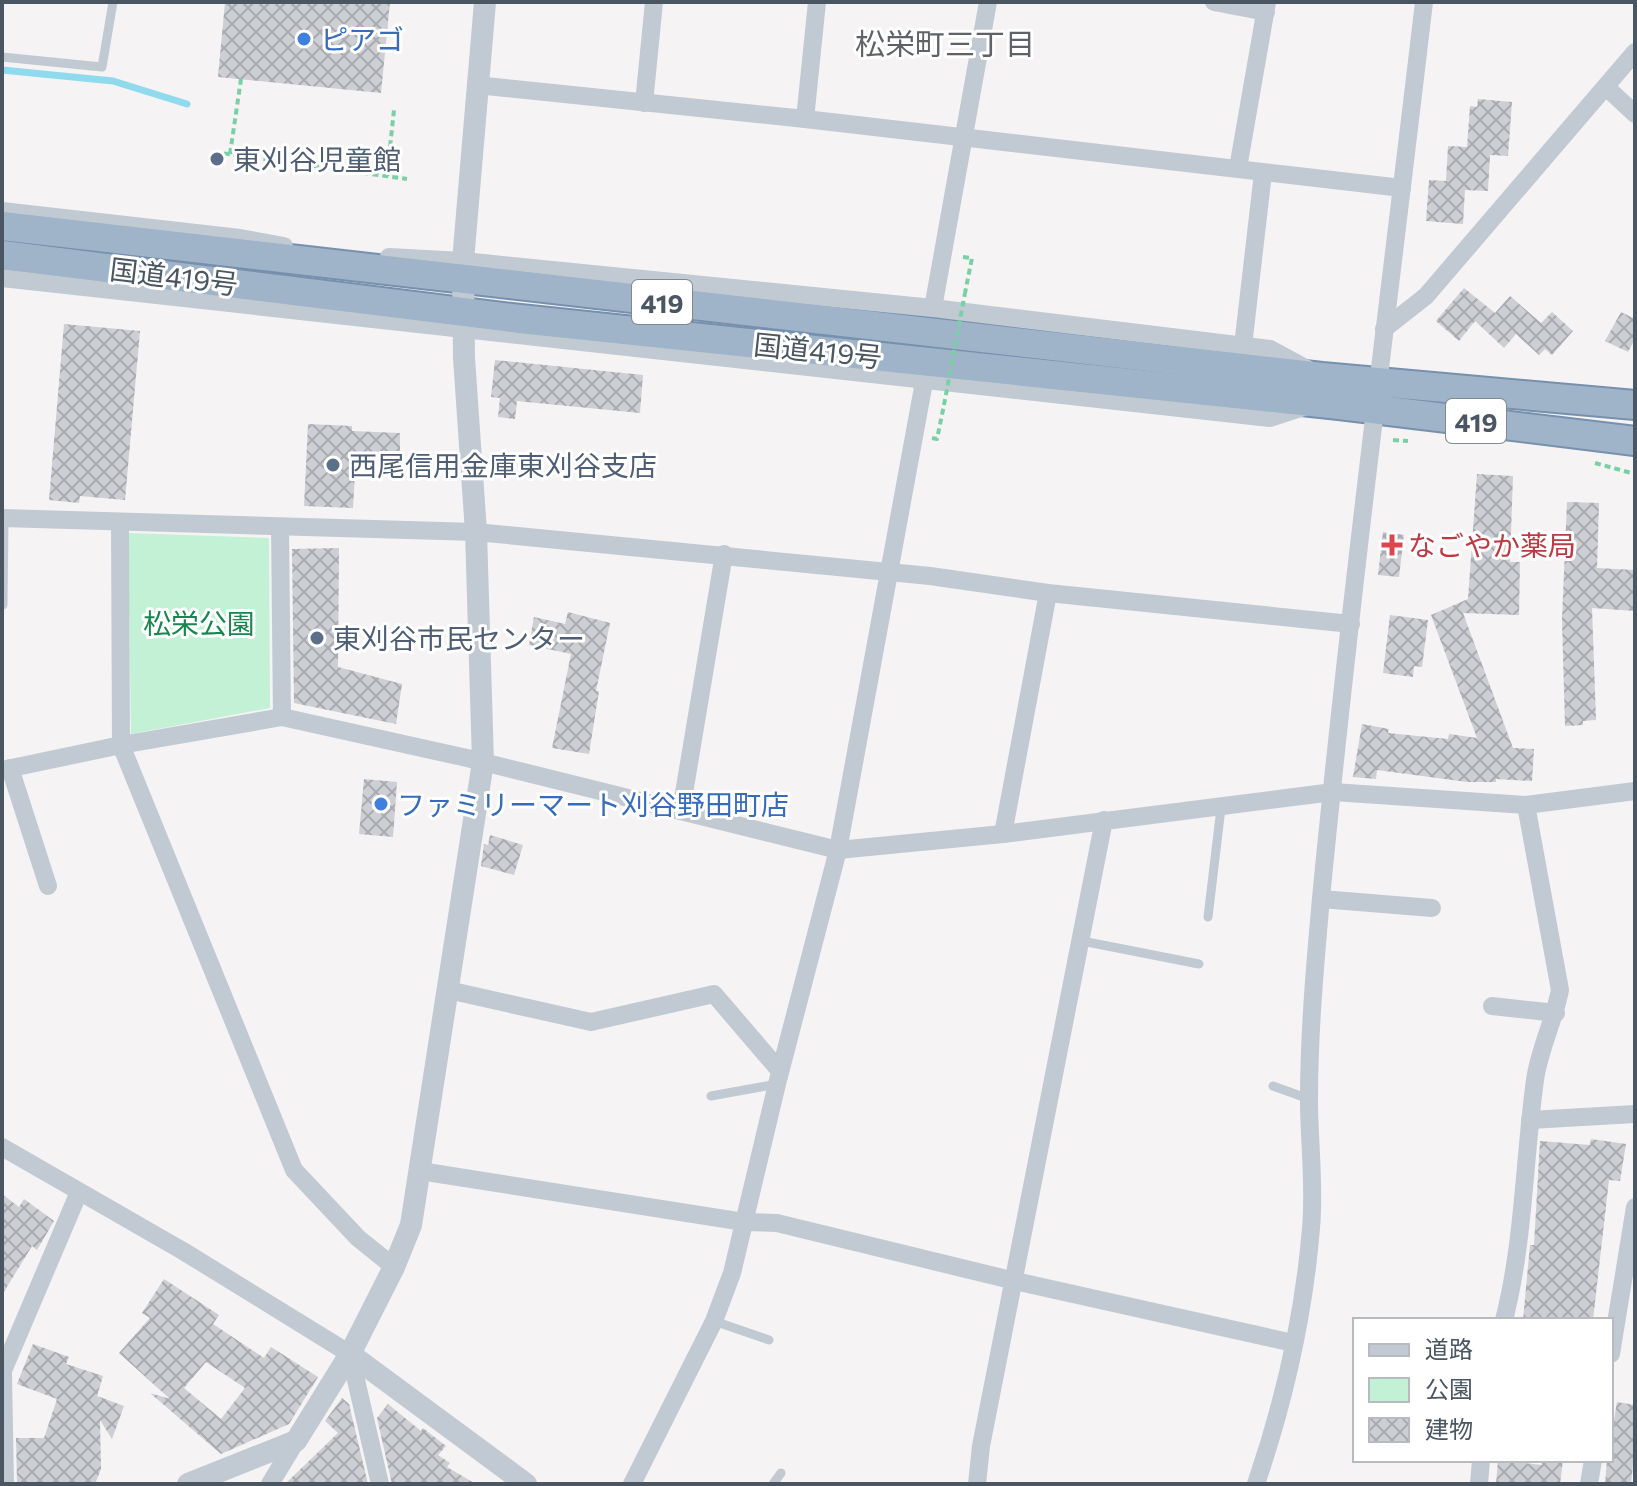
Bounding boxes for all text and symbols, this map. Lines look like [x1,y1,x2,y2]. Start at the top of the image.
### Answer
place label: ピアゴ [320,22,404,56]
district label: 松栄町三丁目 [855,24,1035,61]
marker: ピアゴ [295,30,313,48]
place label: 東刈谷児童館 [233,142,401,176]
marker: 東刈谷児童館 [208,150,226,168]
street label: 国道419号 [108,251,240,301]
road number: 419 [632,280,692,324]
street label: 国道419号 [752,326,884,374]
road number: 419 [1446,399,1506,443]
place label: 西尾信用金庫東刈谷支店 [349,448,657,482]
marker: 西尾信用金庫東刈谷支店 [324,456,342,474]
place label: なごやか薬局 [1408,528,1576,562]
marker: なごやか薬局 [1383,536,1401,554]
park label: 松栄公園 [143,606,255,640]
place label: 東刈谷市民センター [333,621,585,655]
marker: 東刈谷市民センター [308,629,326,647]
place label: ファミリーマート刈谷野田町店 [397,787,789,821]
marker: ファミリーマート刈谷野田町店 [372,795,390,813]
legend [1353,1318,1613,1462]
text: 道路 [1425,1334,1473,1363]
text: 公園 [1425,1374,1473,1403]
text: 建物 [1425,1414,1473,1443]

